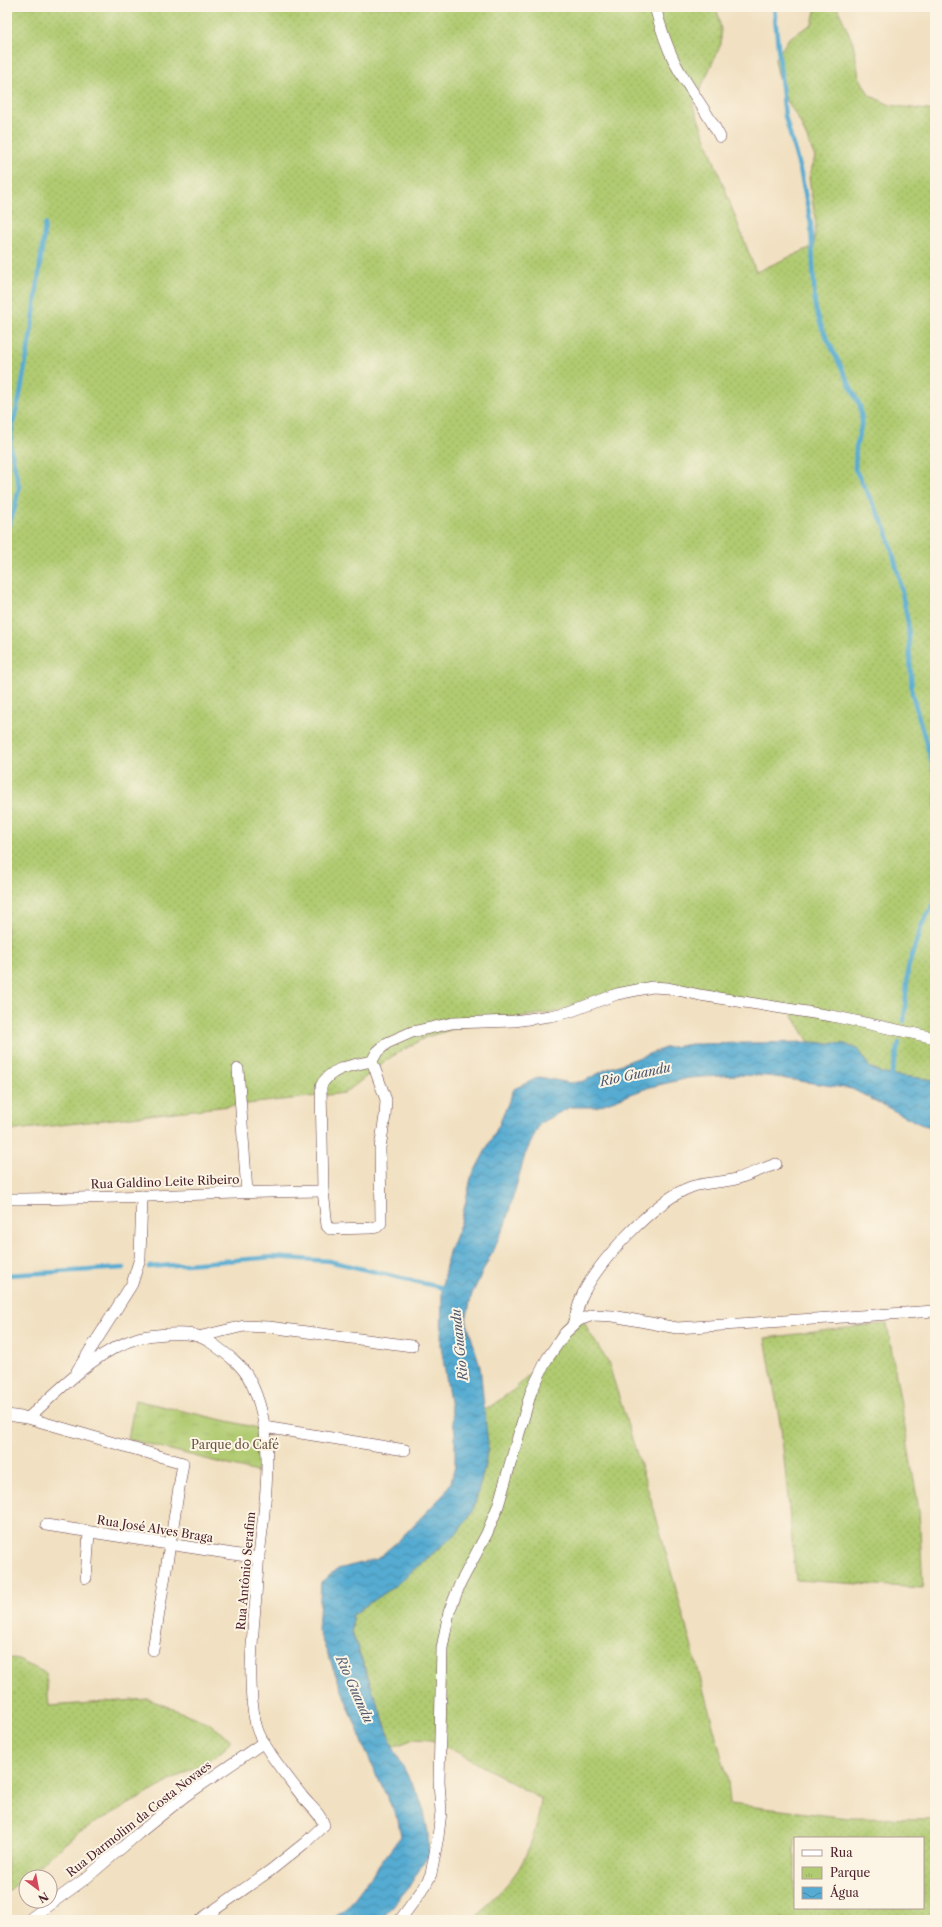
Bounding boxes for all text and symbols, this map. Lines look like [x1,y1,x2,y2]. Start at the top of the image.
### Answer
water label: Rio Guandu [597,1059,672,1089]
street label: Rua Galdino Leite Ribeiro [90,1171,240,1192]
water label: Rio Guandu [447,1308,471,1383]
park label: Parque do Café [191,1437,279,1452]
street label: Rua Antônio Serafim [233,1511,258,1631]
street label: Rua José Alves Braga [96,1512,215,1545]
water label: Rio Guandu [333,1652,377,1725]
street label: Rua Darmolim da Costa Novaes [63,1757,214,1880]
legend [794,1837,924,1909]
text: Rua [830,1845,853,1860]
text: Parque [830,1865,871,1880]
north arrow [18,1869,58,1909]
text: Água [829,1884,860,1900]
text: N [35,1889,51,1906]

